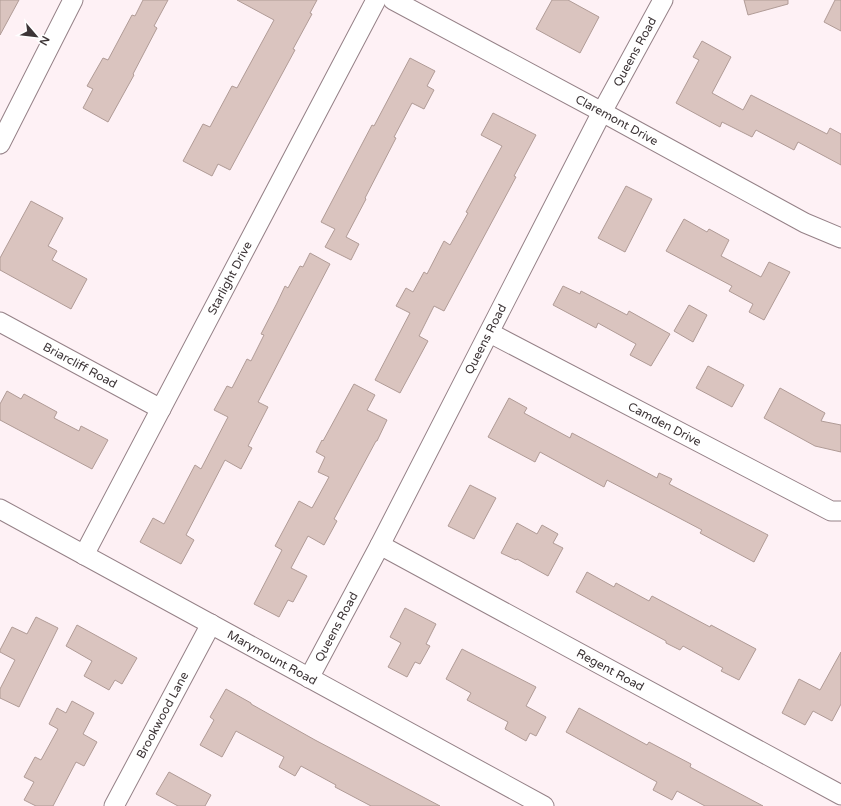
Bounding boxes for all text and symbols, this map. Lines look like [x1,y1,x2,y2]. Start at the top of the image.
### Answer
street label: Queens Road [610,15,659,89]
north arrow [16,16,56,56]
text: N [37,34,52,47]
street label: Claremont Drive [573,92,661,148]
street label: Starlight Drive [205,239,255,317]
street label: Queens Road [462,302,509,377]
street label: Briarcliff Road [41,340,119,391]
street label: Camden Drive [626,399,704,449]
street label: Queens Road [312,590,361,664]
street label: Marymount Road [225,627,319,688]
street label: Regent Road [574,646,647,694]
street label: Brookwood Lane [134,669,191,761]

